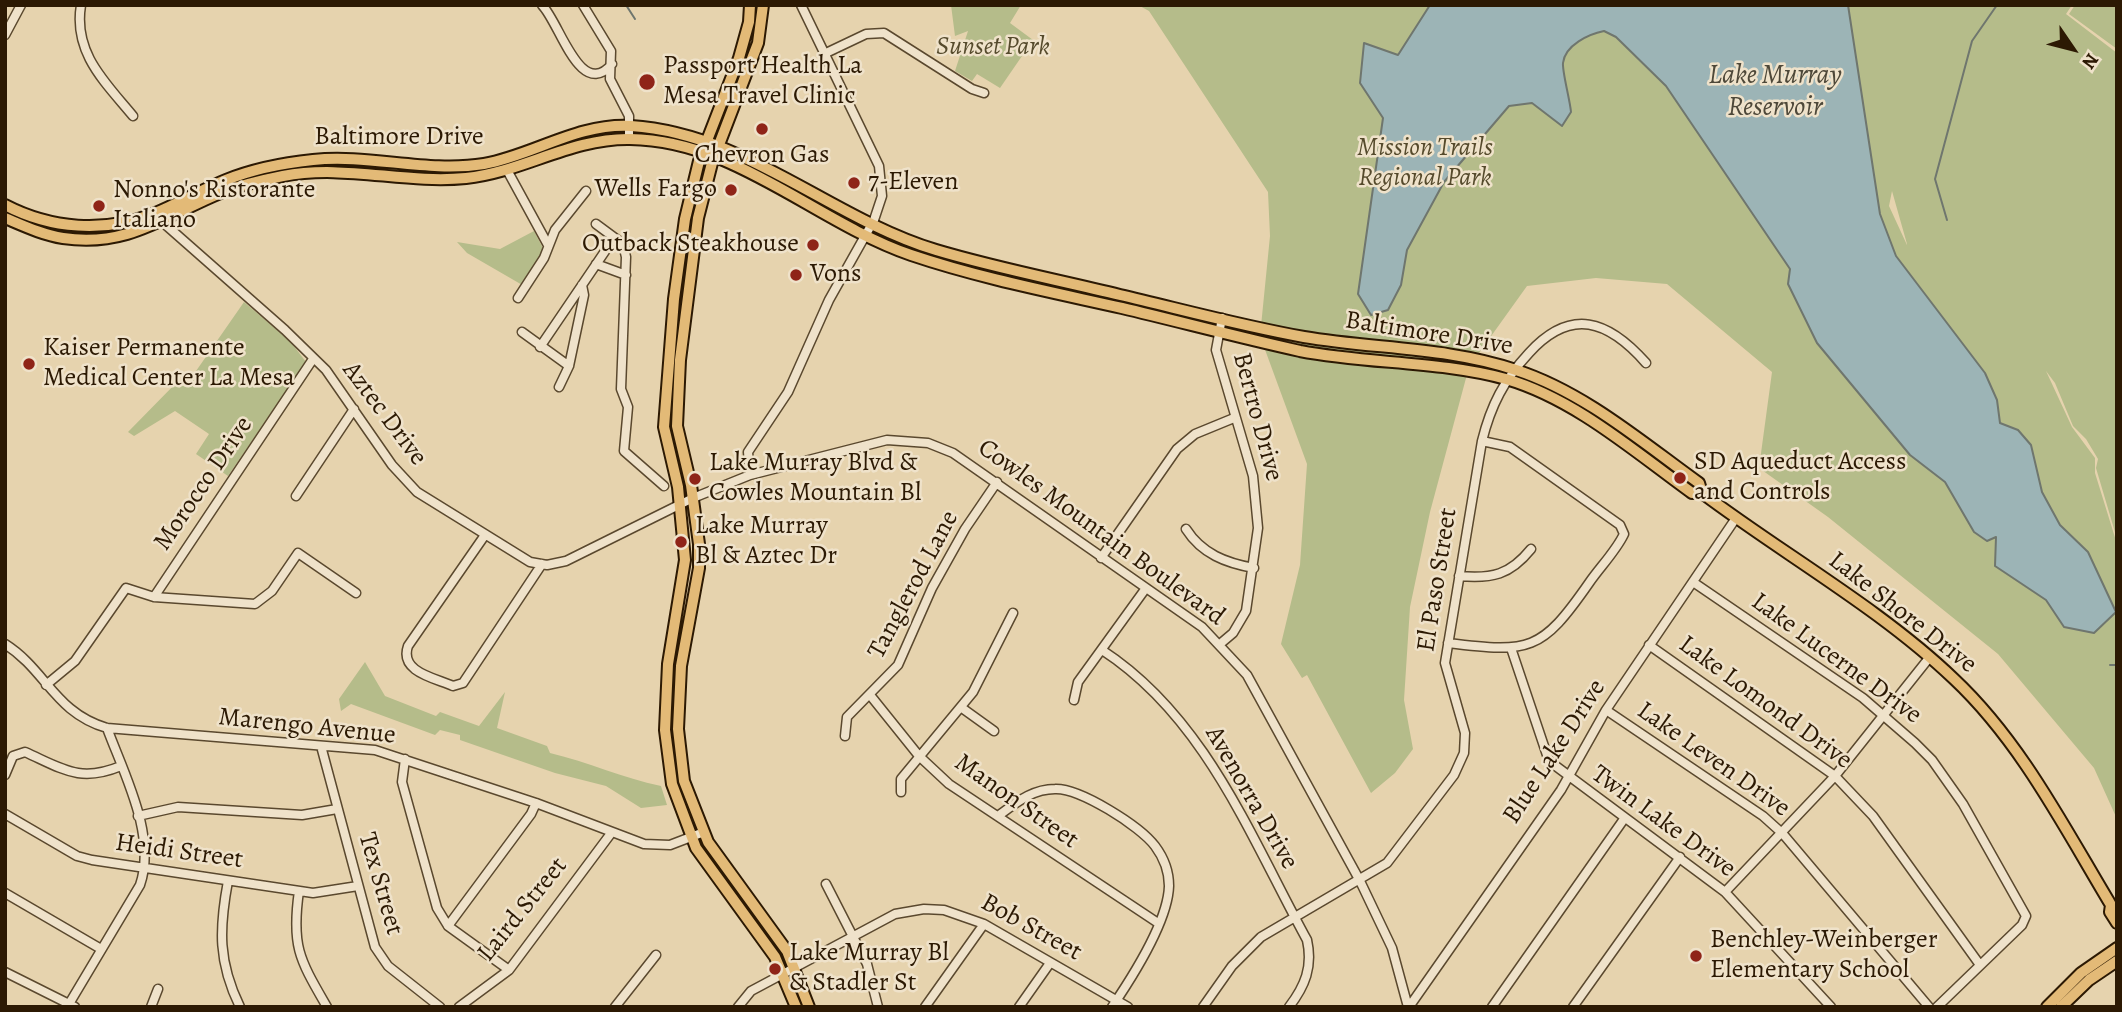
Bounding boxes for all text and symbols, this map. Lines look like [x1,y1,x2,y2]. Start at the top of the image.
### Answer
north arrow [2038,14,2108,84]
park label: Sunset Park [936,32,1050,64]
text: N [2076,48,2105,74]
place label: Passport Health La Mesa Travel Clinic [663,51,862,112]
water label: Lake Murray Reservoir [1708,59,1842,125]
marker: Passport Health La Mesa Travel Clinic [637,72,657,92]
marker: Chevron Gas [754,121,770,137]
street label: Baltimore Drive [314,122,484,154]
park label: Mission Trails Regional Park [1357,133,1493,194]
place label: Chevron Gas [694,140,830,172]
place label: 7-Eleven [868,167,958,199]
place label: Wells Fargo [595,174,717,206]
place label: Nonno's Ristorante Italiano [113,175,315,236]
marker: 7-Eleven [846,175,862,191]
marker: Wells Fargo [723,182,739,198]
marker: Nonno's Ristorante Italiano [91,198,107,214]
place label: Outback Steakhouse [582,229,799,261]
marker: Outback Steakhouse [805,237,821,253]
place label: Vons [810,259,862,291]
marker: Vons [788,267,804,283]
street label: Baltimore Drive [1343,305,1515,363]
place label: Kaiser Permanente Medical Center La Mesa [43,333,295,394]
street label: Bertro Drive [1225,349,1289,485]
marker: Kaiser Permanente Medical Center La Mesa [21,356,37,372]
street label: Aztec Drive [335,356,433,472]
street label: Morocco Drive [148,411,260,557]
street label: Cowles Mountain Boulevard [971,433,1231,633]
place label: SD Aqueduct Access and Controls [1694,447,1907,508]
place label: Lake Murray Blvd & Cowles Mountain Bl [709,448,921,510]
marker: SD Aqueduct Access and Controls [1672,470,1688,486]
marker: Lake Murray Blvd & Cowles Mountain Bl [687,471,703,487]
street label: Tanglerod Lane [862,506,966,664]
street label: El Paso Street [1411,506,1465,654]
place label: Lake Murray Bl & Aztec Dr [695,511,837,572]
marker: Lake Murray Bl & Aztec Dr [673,534,689,550]
street label: Lake Shore Drive [1822,545,1982,681]
street label: Lake Lucerne Drive [1745,587,1927,731]
street label: Lake Lomond Drive [1672,630,1858,776]
street label: Blue Lake Drive [1497,674,1613,830]
street label: Lake Leven Drive [1630,696,1796,824]
street label: Marengo Avenue [217,702,397,752]
street label: Avenorra Drive [1198,721,1304,875]
street label: Manon Street [948,748,1084,856]
street label: Twin Lake Drive [1585,759,1741,885]
street label: Heidi Street [113,828,245,876]
street label: Tex Street [351,829,409,939]
street label: Laird Street [471,851,575,969]
street label: Bob Street [975,888,1087,968]
place label: Benchley-Weinberger Elementary School [1710,925,1938,986]
place label: Lake Murray Bl & Stadler St [789,938,949,1000]
marker: Benchley-Weinberger Elementary School [1688,948,1704,964]
marker: Lake Murray Bl & Stadler St [767,961,783,977]

